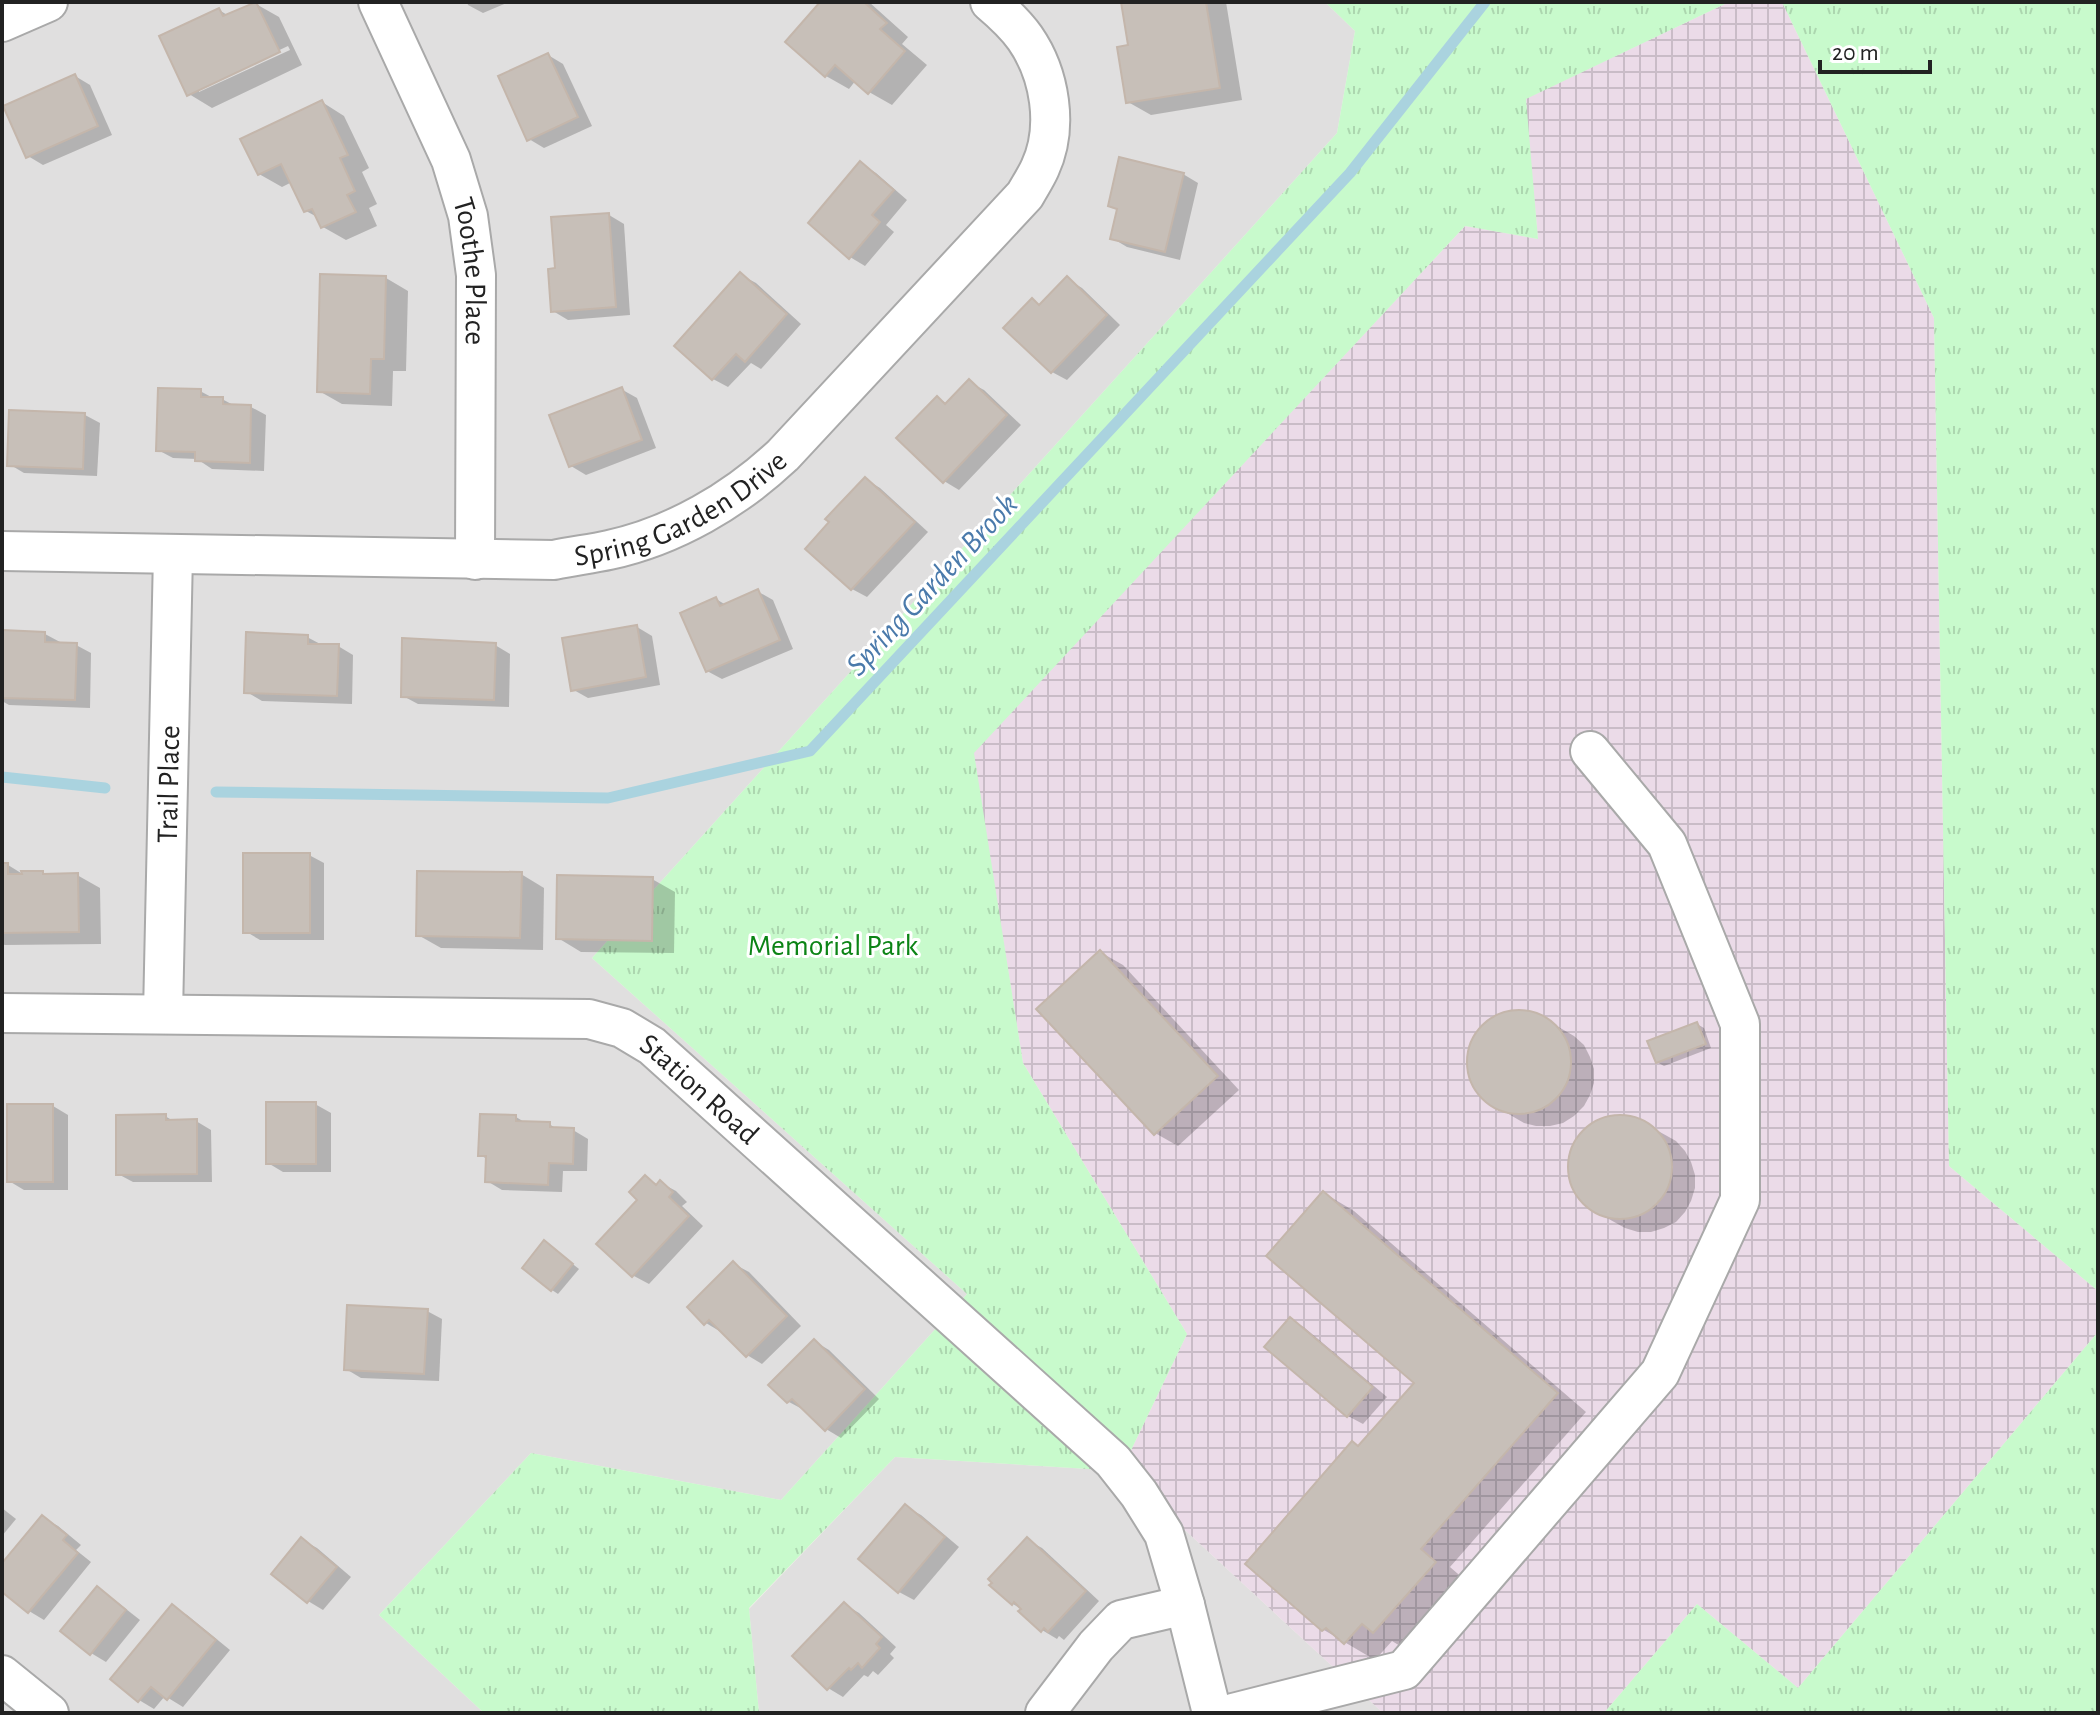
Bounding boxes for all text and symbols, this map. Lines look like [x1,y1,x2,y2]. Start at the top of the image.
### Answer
scale bar [1820,24,1930,74]
text: 20 m [1832,41,1879,65]
street label: Toothe Place [447,194,490,345]
street label: Spring Garden Drive [572,446,793,572]
water label: Spring Garden Brook [840,488,1024,682]
street label: Trail Place [153,725,185,843]
park label: Memorial Park [748,931,918,961]
street label: Station Road [635,1028,764,1150]

